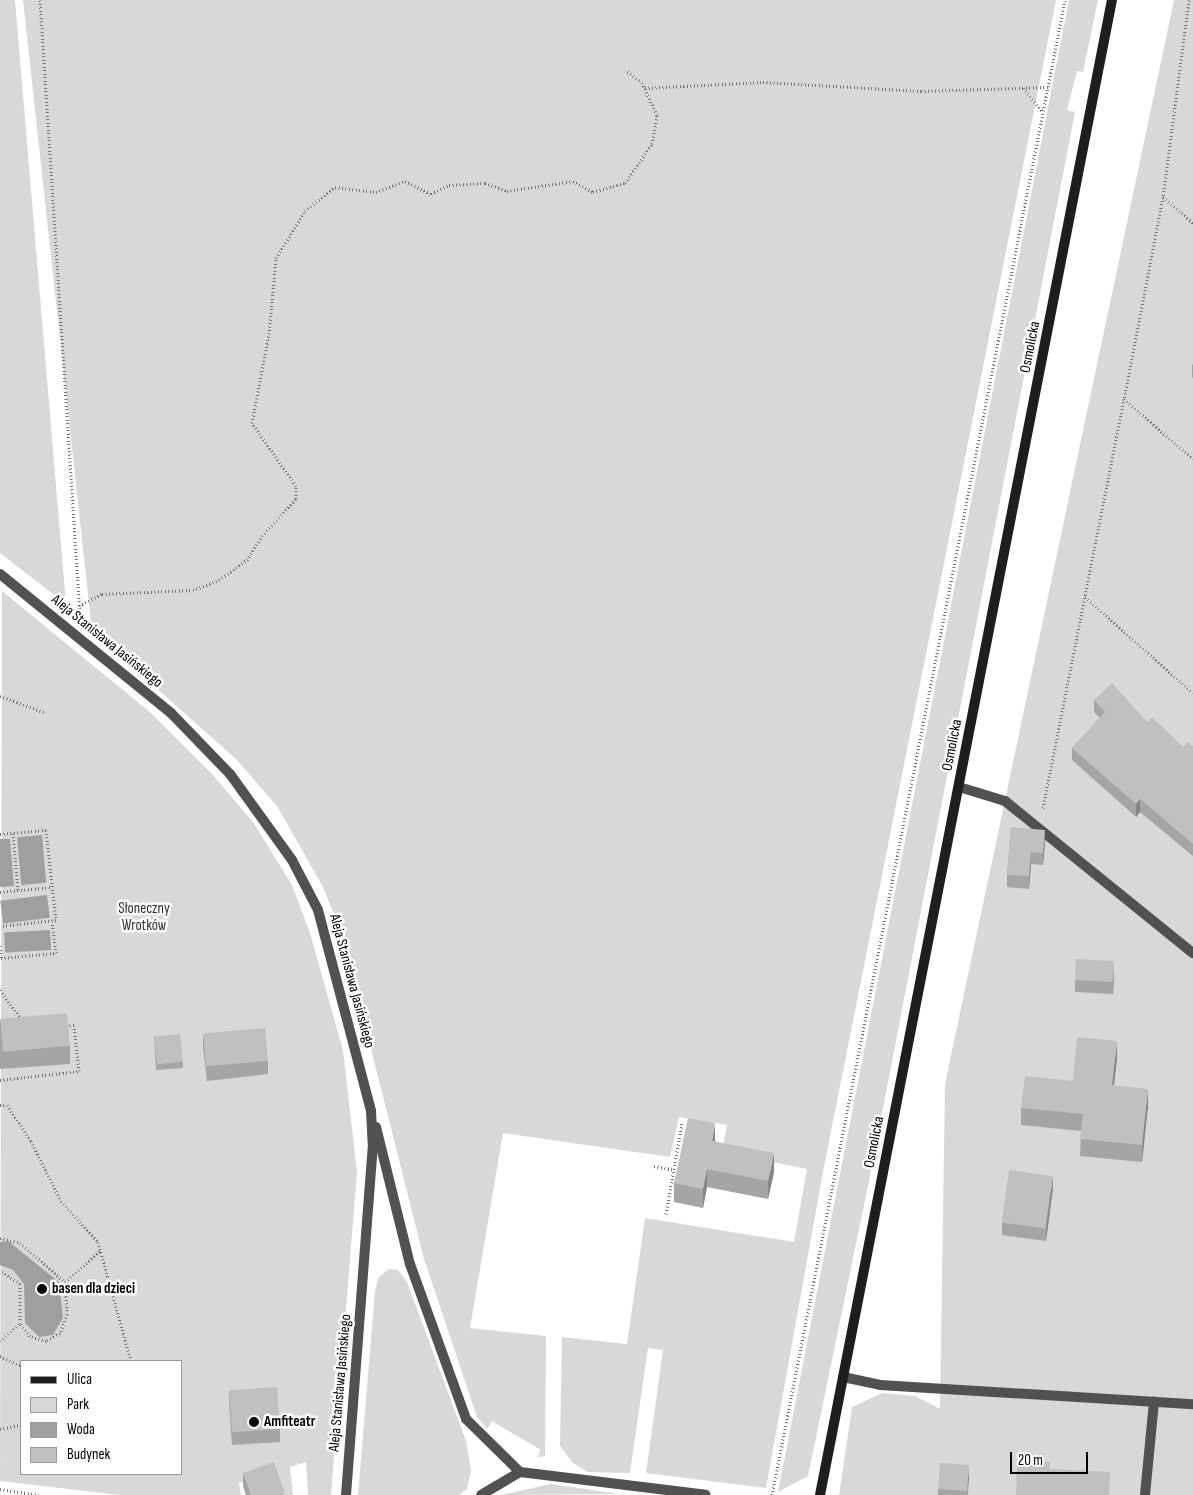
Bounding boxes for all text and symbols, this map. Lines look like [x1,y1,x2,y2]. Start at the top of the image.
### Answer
street label: Osmolicka [1016,320,1044,374]
street label: Aleja Stanisława Jasińskiego [48,591,166,691]
street label: Osmolicka [938,718,966,772]
park label: Słoneczny Wrotków [118,899,170,934]
street label: Aleja Stanisława Jasińskiego [325,912,379,1050]
street label: Osmolicka [860,1115,888,1169]
place label: basen dla dzieci [52,1280,135,1298]
marker: basen dla dzieci [36,1283,48,1295]
street label: Aleja Stanisława Jasińskiego [325,1313,355,1453]
legend [20,1360,182,1475]
text: Ulica [67,1370,92,1389]
text: Park [67,1395,89,1414]
place label: Amfiteatr [264,1413,315,1431]
marker: Amfiteatr [248,1416,260,1428]
text: Woda [67,1420,95,1439]
scale bar [1013,1442,1090,1474]
text: Budynek [67,1445,110,1464]
text: 20 m [1018,1451,1043,1470]

